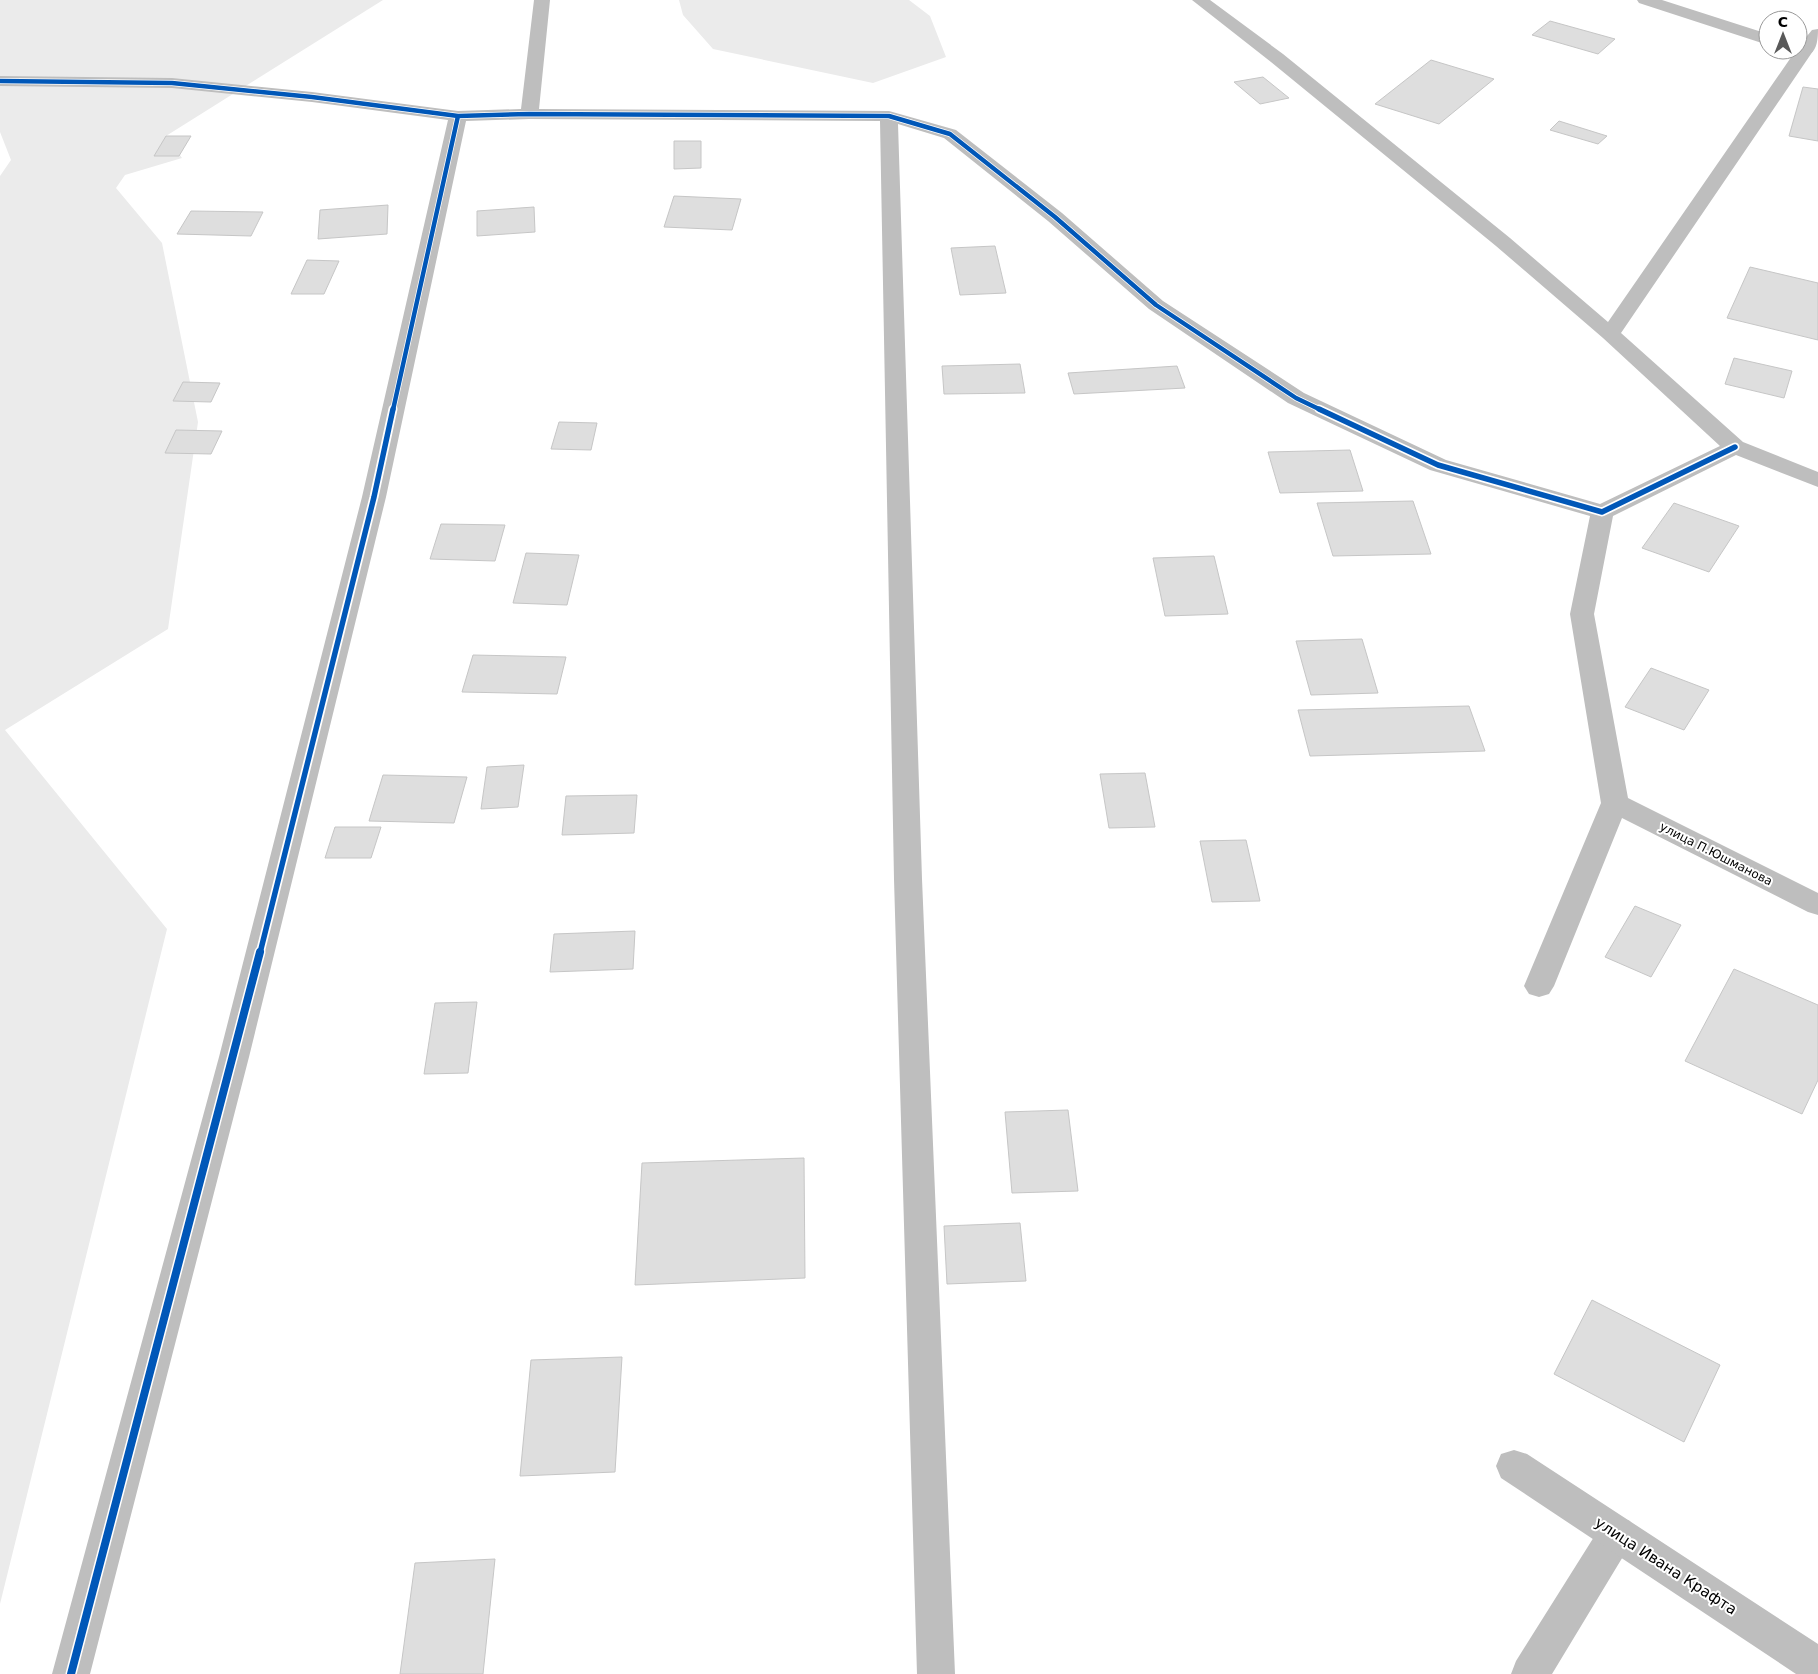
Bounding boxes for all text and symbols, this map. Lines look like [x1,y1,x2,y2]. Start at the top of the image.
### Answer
north arrow [1758,10,1808,60]
text: С [1778,14,1788,30]
street label: улица П.Юшманова [1657,819,1775,889]
street label: улица Ивана Крафта [1592,1513,1740,1619]

